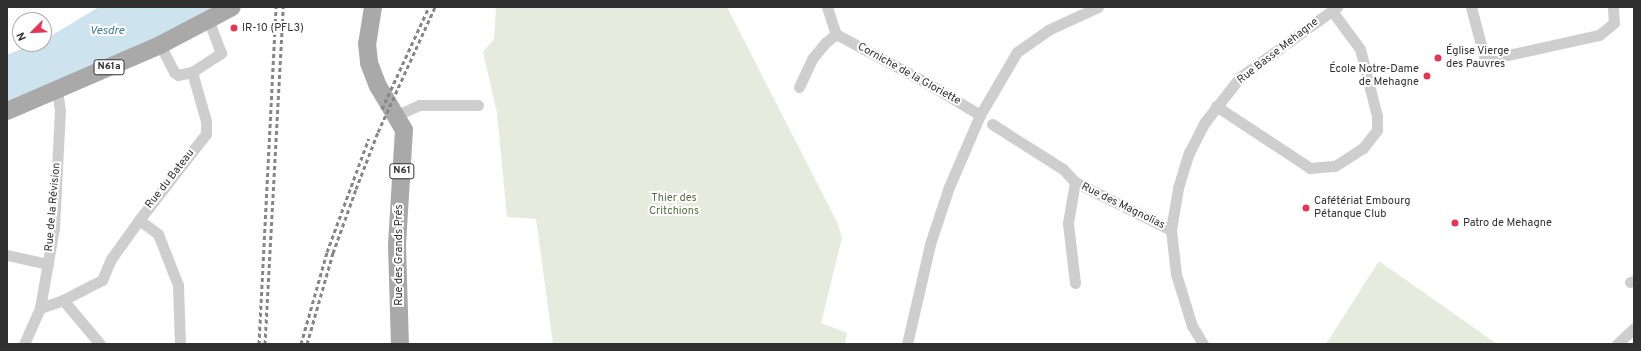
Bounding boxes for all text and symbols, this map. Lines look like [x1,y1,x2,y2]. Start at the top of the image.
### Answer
north arrow [12,12,52,52]
street label: Rue Basse Mehagne [1235,15,1321,87]
place label: IR-10 (PFL3) [242,21,304,35]
marker: IR-10 (PFL3) [229,23,239,33]
water label: Vesdre [90,25,124,39]
text: N [14,30,30,43]
street label: Corniche de la Gloriette [855,40,963,108]
place label: Église Vierge des Pauvres [1446,45,1510,71]
marker: Église Vierge des Pauvres [1433,53,1443,63]
road number: N61a [93,59,125,75]
place label: École Notre-Dame de Mehagne [1329,63,1419,89]
marker: École Notre-Dame de Mehagne [1422,71,1432,81]
street label: Rue du Bateau [143,147,197,211]
street label: Rue de la Révision [43,162,63,252]
road number: N61 [389,163,415,179]
street label: Rue des Magnolias [1079,180,1167,232]
park label: Thier des Critchions [649,192,699,218]
place label: Cafétériat Embourg Pétanque Club [1314,195,1410,221]
marker: Cafétériat Embourg Pétanque Club [1301,203,1311,213]
street label: Rue des Grands Prés [392,204,406,306]
place label: Patro de Mehagne [1463,216,1552,230]
marker: Patro de Mehagne [1450,218,1460,228]

